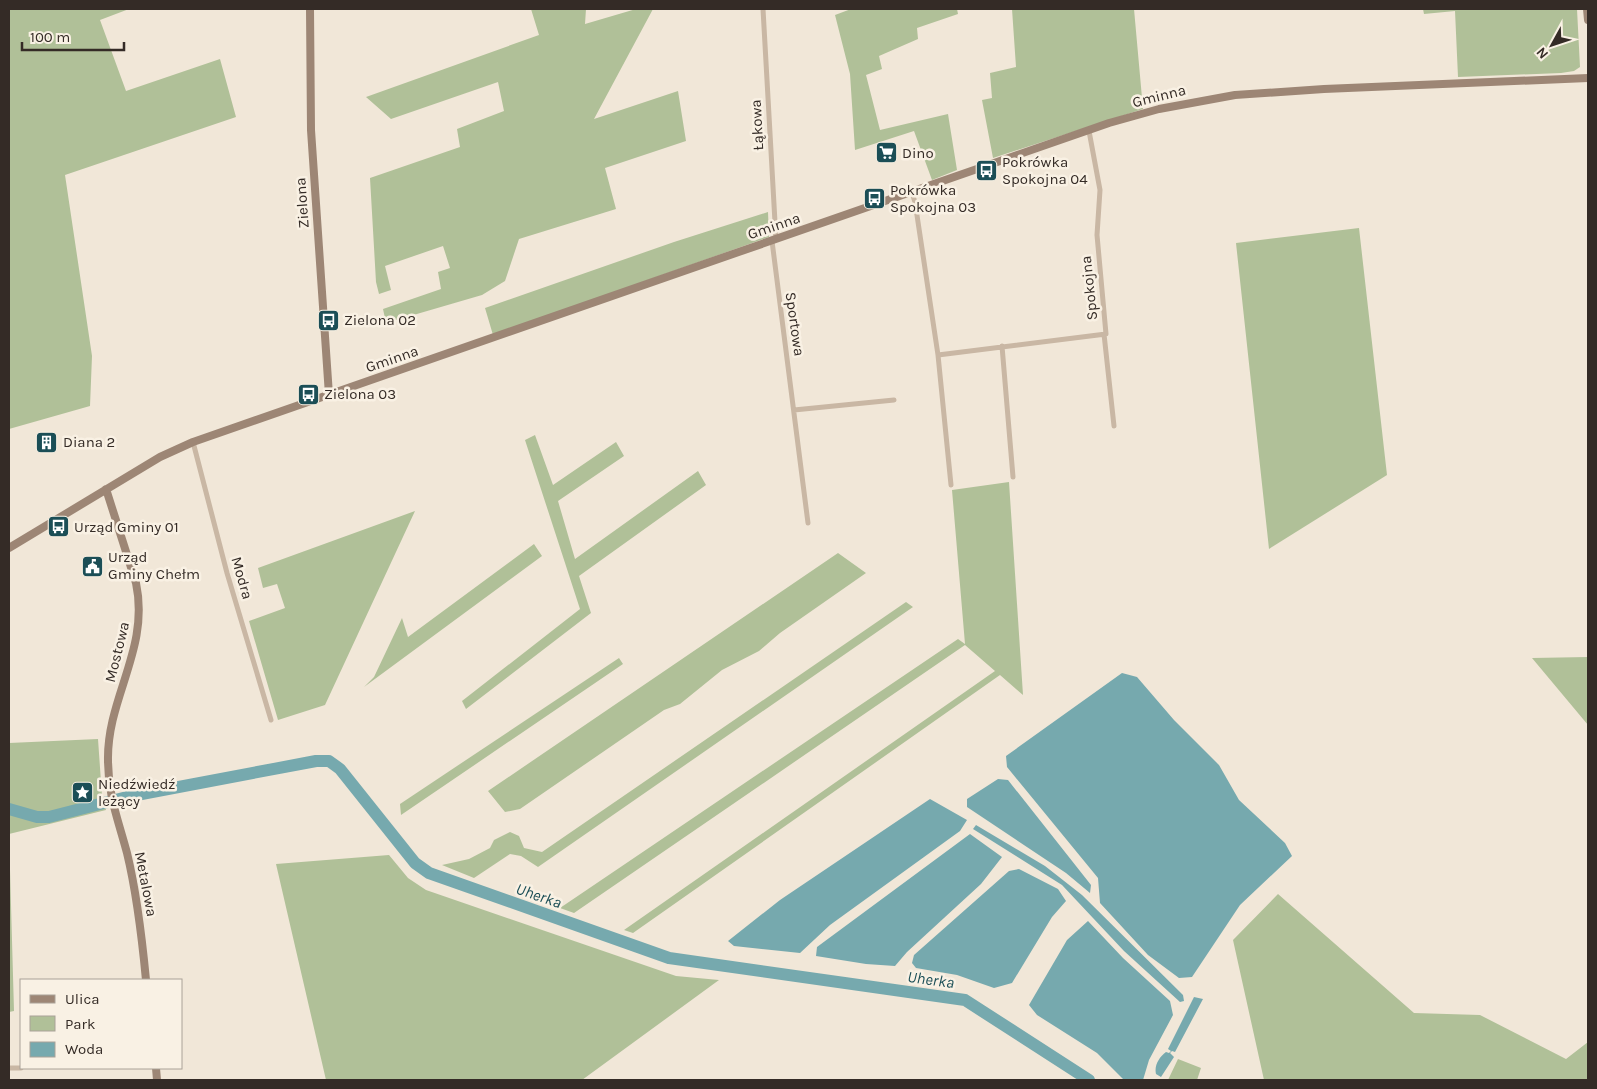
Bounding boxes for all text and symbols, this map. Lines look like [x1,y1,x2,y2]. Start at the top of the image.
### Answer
scale bar [22,20,125,52]
north arrow [1527,20,1577,70]
text: 100 m [30,28,70,46]
text: N [1533,44,1552,62]
street label: Gminna [1130,81,1188,111]
street label: Łąkowa [747,99,767,151]
supermarket icon: Dino [874,141,898,165]
place label: Dino [902,144,934,162]
place label: Pokrówka Spokojna 04 [1002,153,1088,188]
bus stop icon: Pokrówka Spokojna 04 [974,159,998,183]
street label: Zielona [291,177,313,229]
place label: Pokrówka Spokojna 03 [890,181,976,216]
bus stop icon: Pokrówka Spokojna 03 [862,187,886,211]
street label: Gminna [745,209,803,243]
street label: Spokojna [1077,255,1101,321]
street label: Sportowa [782,291,808,357]
bus stop icon: Zielona 02 [316,308,340,332]
place label: Zielona 02 [344,311,416,329]
street label: Gminna [363,342,421,376]
bus stop icon: Zielona 03 [296,382,320,406]
place label: Zielona 03 [324,385,396,403]
building icon: Diana 2 [35,430,59,454]
place label: Diana 2 [63,433,115,451]
bus stop icon: Urząd Gminy 01 [46,515,70,539]
place label: Urząd Gminy 01 [74,518,179,536]
place label: Urząd Gminy Chełm [108,548,200,583]
public building icon: Urząd Gminy Chełm [80,554,104,578]
street label: Modra [227,555,257,601]
street label: Mostowa [101,620,133,684]
place label: Niedźwiedź leżący [98,775,175,810]
place icon: Niedźwiedź leżący [70,781,94,805]
street label: Metalowa [131,850,161,918]
water label: Uherka [513,879,564,912]
water label: Uherka [906,967,956,992]
legend [20,979,182,1069]
text: Ulica [65,990,99,1008]
text: Park [65,1015,95,1033]
text: Woda [65,1040,103,1058]

